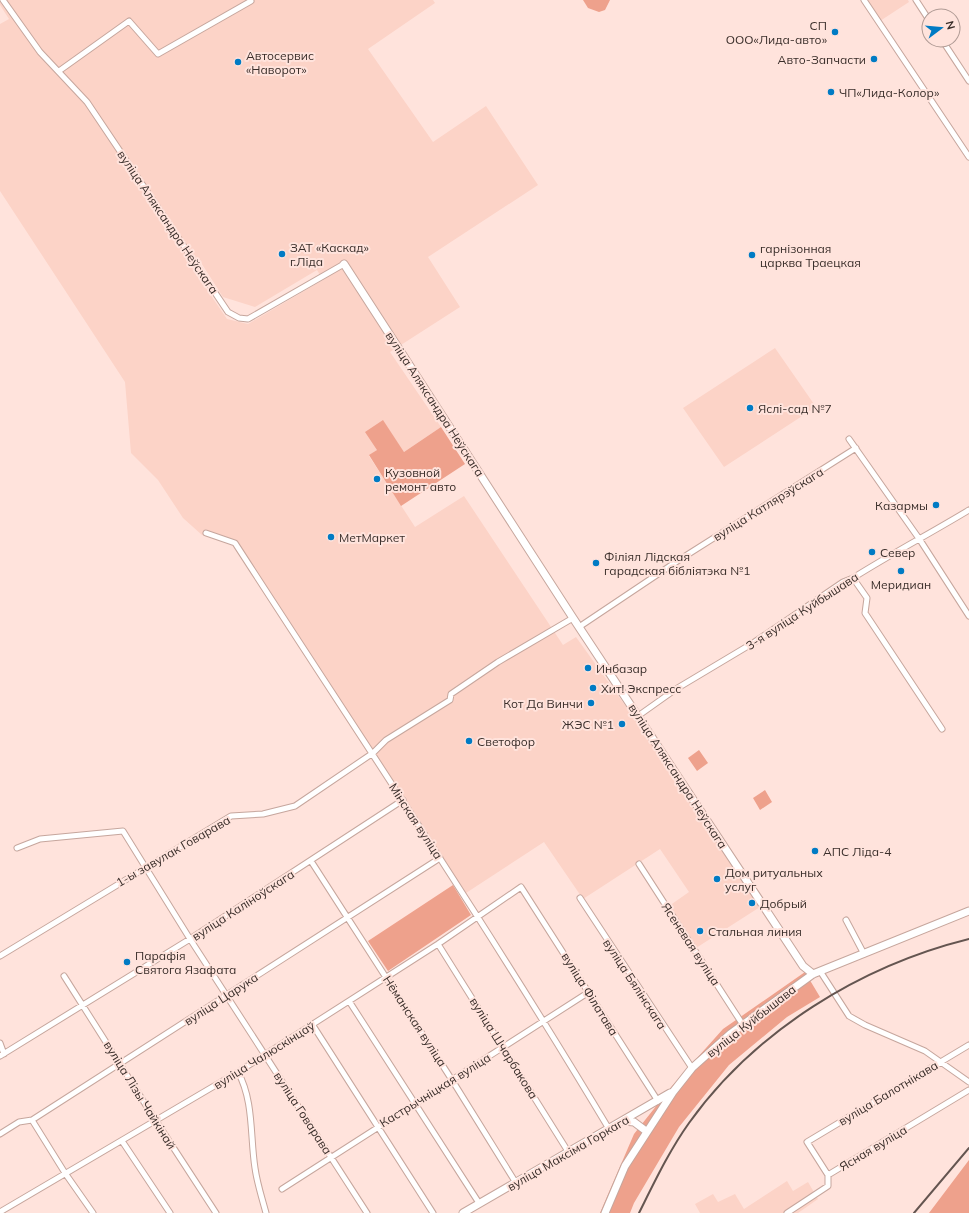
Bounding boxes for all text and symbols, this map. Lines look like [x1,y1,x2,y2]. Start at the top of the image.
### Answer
north arrow [921,8,961,48]
place label: СП ООО«Лида-авто» [726,18,828,47]
text: N [943,19,958,31]
marker: СП ООО«Лида-авто» [830,27,840,37]
place label: Автосервис «Наворот» [246,48,314,77]
place label: Авто-Запчасти [778,52,866,67]
marker: Авто-Запчасти [869,54,879,64]
marker: Автосервис «Наворот» [233,57,243,67]
place label: ЧП«Лида-Колор» [839,85,940,100]
marker: ЧП«Лида-Колор» [826,87,836,97]
street label: вуліца Аляксандра Неўскага [114,147,222,297]
place label: ЗАТ «Каскад» г.Ліда [290,240,370,269]
place label: гарнізонная царква Траецкая [760,241,861,270]
marker: ЗАТ «Каскад» г.Ліда [277,249,287,259]
marker: гарнізонная царква Траецкая [747,250,757,260]
street label: вуліца Аляксандра Неўскага [382,329,488,479]
place label: Яслі-сад №7 [758,401,832,416]
marker: Яслі-сад №7 [745,403,755,413]
street label: вуліца Катлярэўскага [710,464,826,544]
place label: Кузовной ремонт авто [385,465,456,494]
marker: Кузовной ремонт авто [372,474,382,484]
place label: Казармы [875,498,928,513]
marker: Казармы [931,500,941,510]
place label: МетМаркет [339,530,405,545]
marker: МетМаркет [326,532,336,542]
place label: Север [880,545,915,560]
marker: Север [867,547,877,557]
place label: Філіял Лідская гарадская бібліятэка №1 [604,549,750,578]
marker: Філіял Лідская гарадская бібліятэка №1 [591,558,601,568]
marker: Меридиан [896,566,906,576]
street label: 3-я вуліца Куйбышава [743,569,861,653]
place label: Меридиан [871,577,931,592]
place label: Инбазар [596,661,647,676]
marker: Инбазар [583,663,593,673]
place label: Хит! Экспресс [601,681,681,696]
marker: Хит! Экспресс [588,683,598,693]
place label: Кот Да Винчи [503,696,583,711]
marker: Кот Да Винчи [586,698,596,708]
street label: вуліца Аляксандра Неўскага [625,701,731,851]
place label: ЖЭС №1 [562,717,614,732]
marker: ЖЭС №1 [617,719,627,729]
place label: Светофор [477,734,535,749]
marker: Светофор [464,736,474,746]
street label: Мінская вуліца [386,780,446,862]
street label: 1-ы завулак Говарава [113,812,233,890]
place label: АПС Ліда-4 [823,844,891,859]
marker: АПС Ліда-4 [810,846,820,856]
place label: Дом ритуальных услуг [725,865,823,894]
street label: вуліца Каліноўскага [189,866,297,944]
marker: Дом ритуальных услуг [712,874,722,884]
place label: Добрый [760,896,807,911]
marker: Добрый [747,898,757,908]
street label: Ясеневая вуліца [659,900,723,988]
place label: Стальная линия [708,924,802,939]
marker: Стальная линия [695,926,705,936]
street label: вуліца Бялінскага [600,936,670,1032]
place label: Парафія Святога Язафата [135,948,236,977]
street label: вуліца Філатава [558,950,622,1038]
marker: Парафія Святога Язафата [122,957,132,967]
street label: вуліца Царука [181,970,261,1028]
street label: Нёманская вуліца [380,973,450,1069]
street label: вуліца Куйбышава [703,982,799,1060]
street label: вуліца Шчарбакова [467,995,541,1101]
street label: вуліца Чалюскінцаў [211,1017,318,1092]
street label: вуліца Лізы Чайкінай [101,1038,179,1152]
street label: Кастрычніцкая вуліца [377,1050,493,1130]
street label: вуліца Балотнікава [835,1057,941,1129]
street label: вуліца Говарава [271,1069,335,1157]
street label: вуліца Максіма Горкага [504,1112,632,1194]
street label: Ясная вуліца [837,1122,909,1174]

